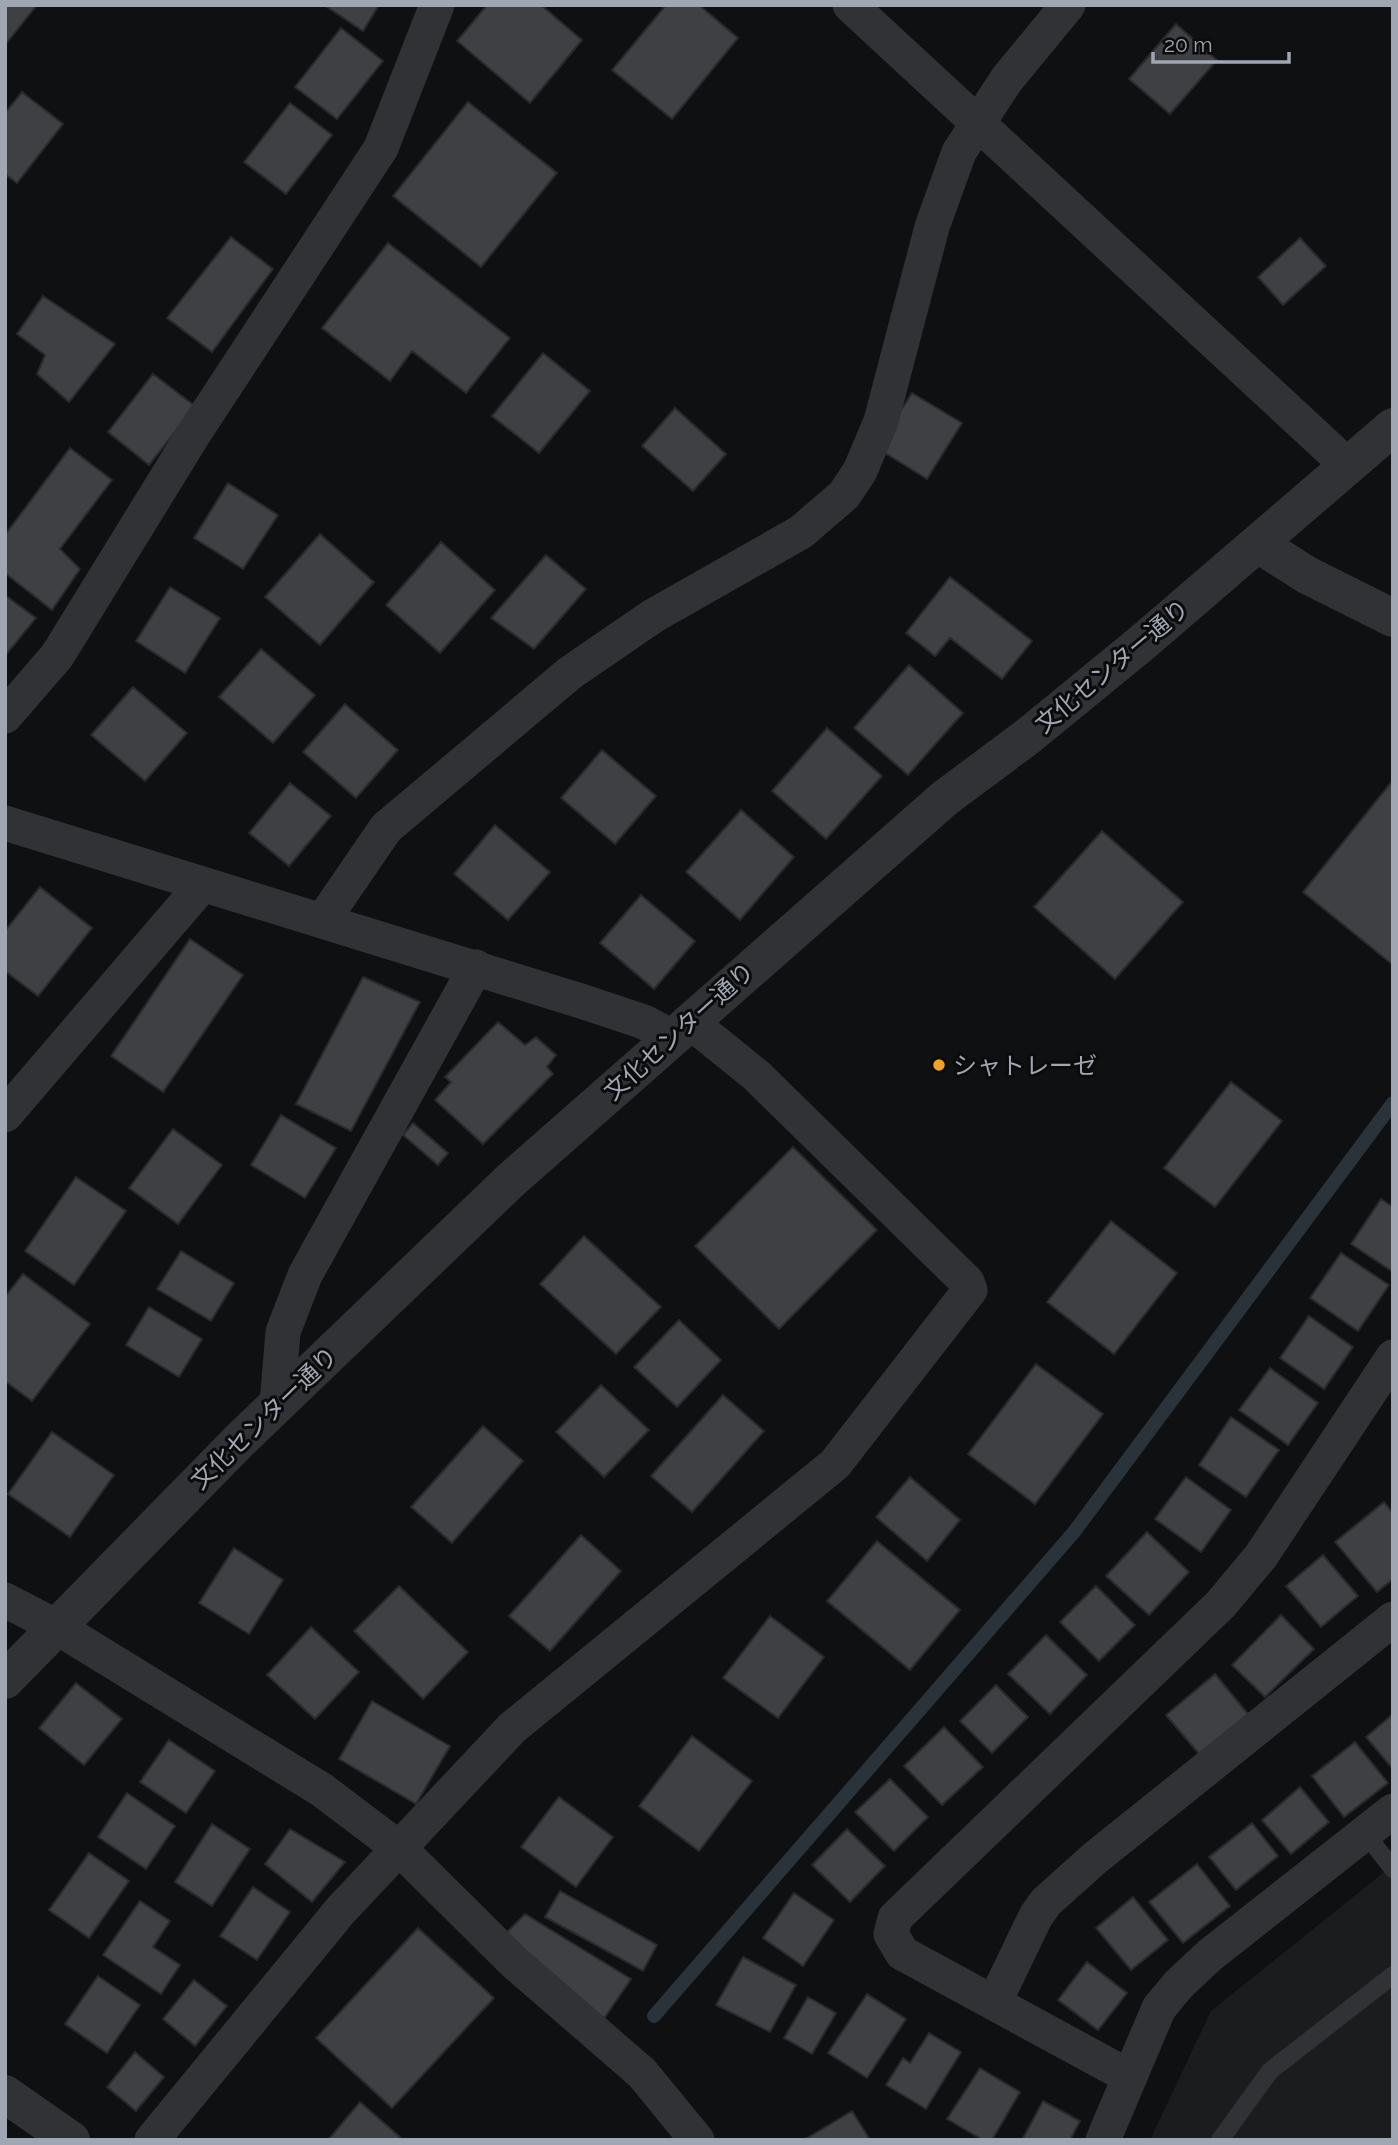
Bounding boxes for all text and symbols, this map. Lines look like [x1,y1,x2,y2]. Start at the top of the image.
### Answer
scale bar [1153,21,1290,65]
text: 20 m [1164,32,1212,57]
street label: 文化センター通り [1029,593,1195,739]
street label: 文化センター通り [598,956,760,1106]
place label: シャトレーゼ [953,1051,1097,1080]
marker: シャトレーゼ [931,1057,947,1073]
street label: 文化センター通り [185,1341,343,1495]

